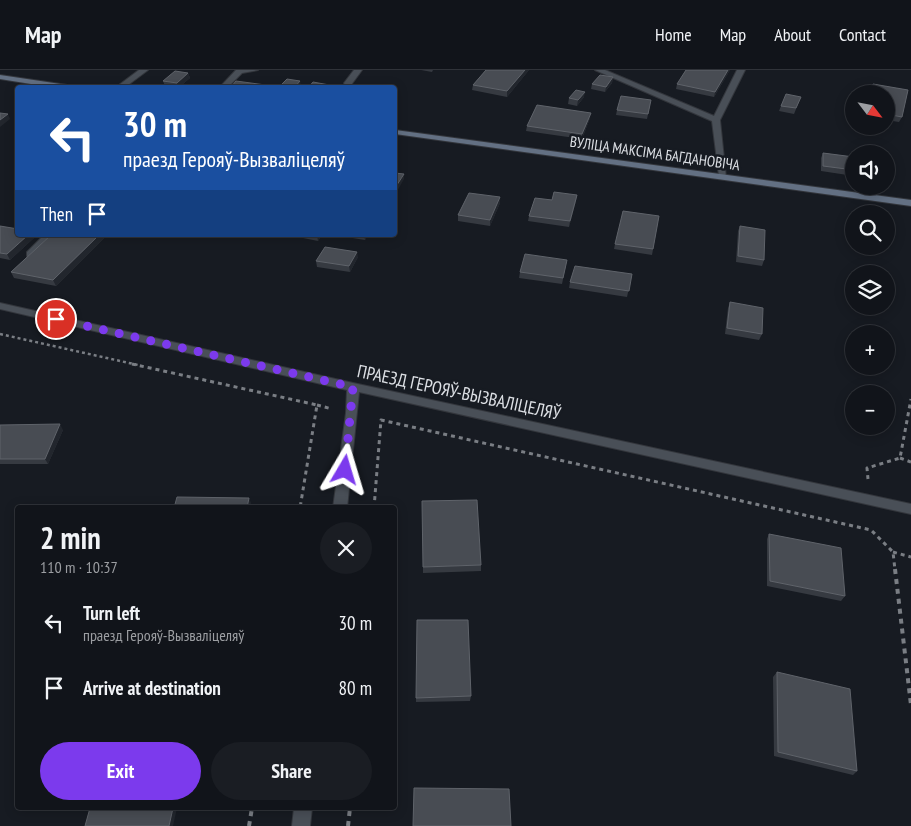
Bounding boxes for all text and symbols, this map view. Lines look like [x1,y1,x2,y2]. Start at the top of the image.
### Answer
text: Map [25,19,62,50]
text: Home [655,23,692,46]
text: Map [720,23,746,46]
text: About [774,23,811,46]
text: Contact [839,23,886,46]
north arrow [845,85,895,135]
map controls [845,85,895,435]
text: 30 m [123,101,187,147]
icon: left [40,105,105,170]
street label: ВУЛІЦА МАКСІМА БАГДАНОВІЧА [569,132,742,174]
text: праезд Герояў-Вызваліцеляў [123,145,345,173]
button: sound [845,145,895,195]
icon: arrive [83,200,111,228]
text: Then [40,202,73,226]
button: search [845,205,895,255]
button: layers [845,265,895,315]
pin [35,298,77,340]
icon: arrive [42,305,70,333]
button: + [845,325,895,375]
street label: ПРАЕЗД ГЕРОЯЎ-ВЫЗВАЛІЦЕЛЯЎ [355,359,564,425]
button: − [845,385,895,435]
position arrow [318,443,370,495]
text: 2 min [40,518,101,557]
button: close [320,522,372,574]
text: 110 m · 10:37 [40,557,118,577]
text: Turn left [83,601,140,625]
icon: left [40,609,68,637]
text: 30 m [339,611,372,635]
text: праезд Герояў-Вызваліцеляў [83,625,244,645]
icon: arrive [40,674,68,702]
text: Arrive at destination [83,676,221,700]
text: 80 m [339,676,372,700]
button: Exit [40,742,201,800]
button: Share [211,742,372,800]

